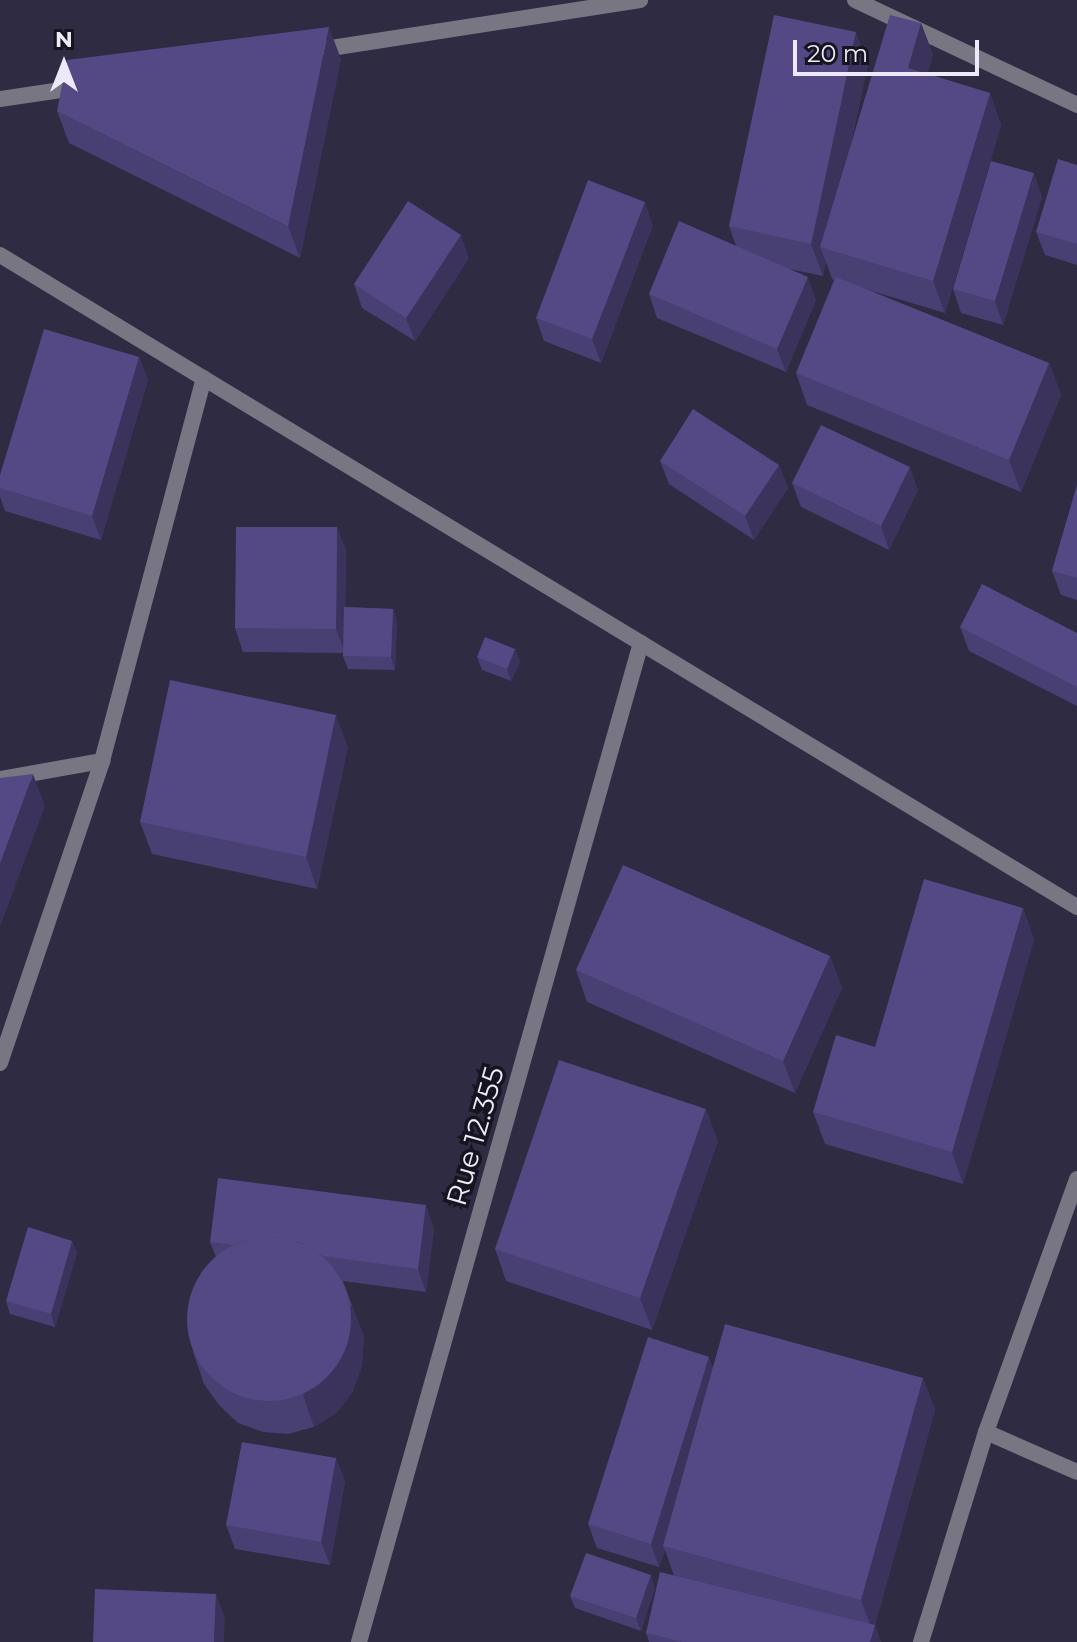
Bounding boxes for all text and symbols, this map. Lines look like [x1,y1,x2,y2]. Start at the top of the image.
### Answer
north arrow [24,24,104,104]
scale bar [797,24,983,74]
text: N [55,26,73,53]
text: 20 m [807,39,868,68]
street label: Rue 12.355 [439,1063,511,1209]

